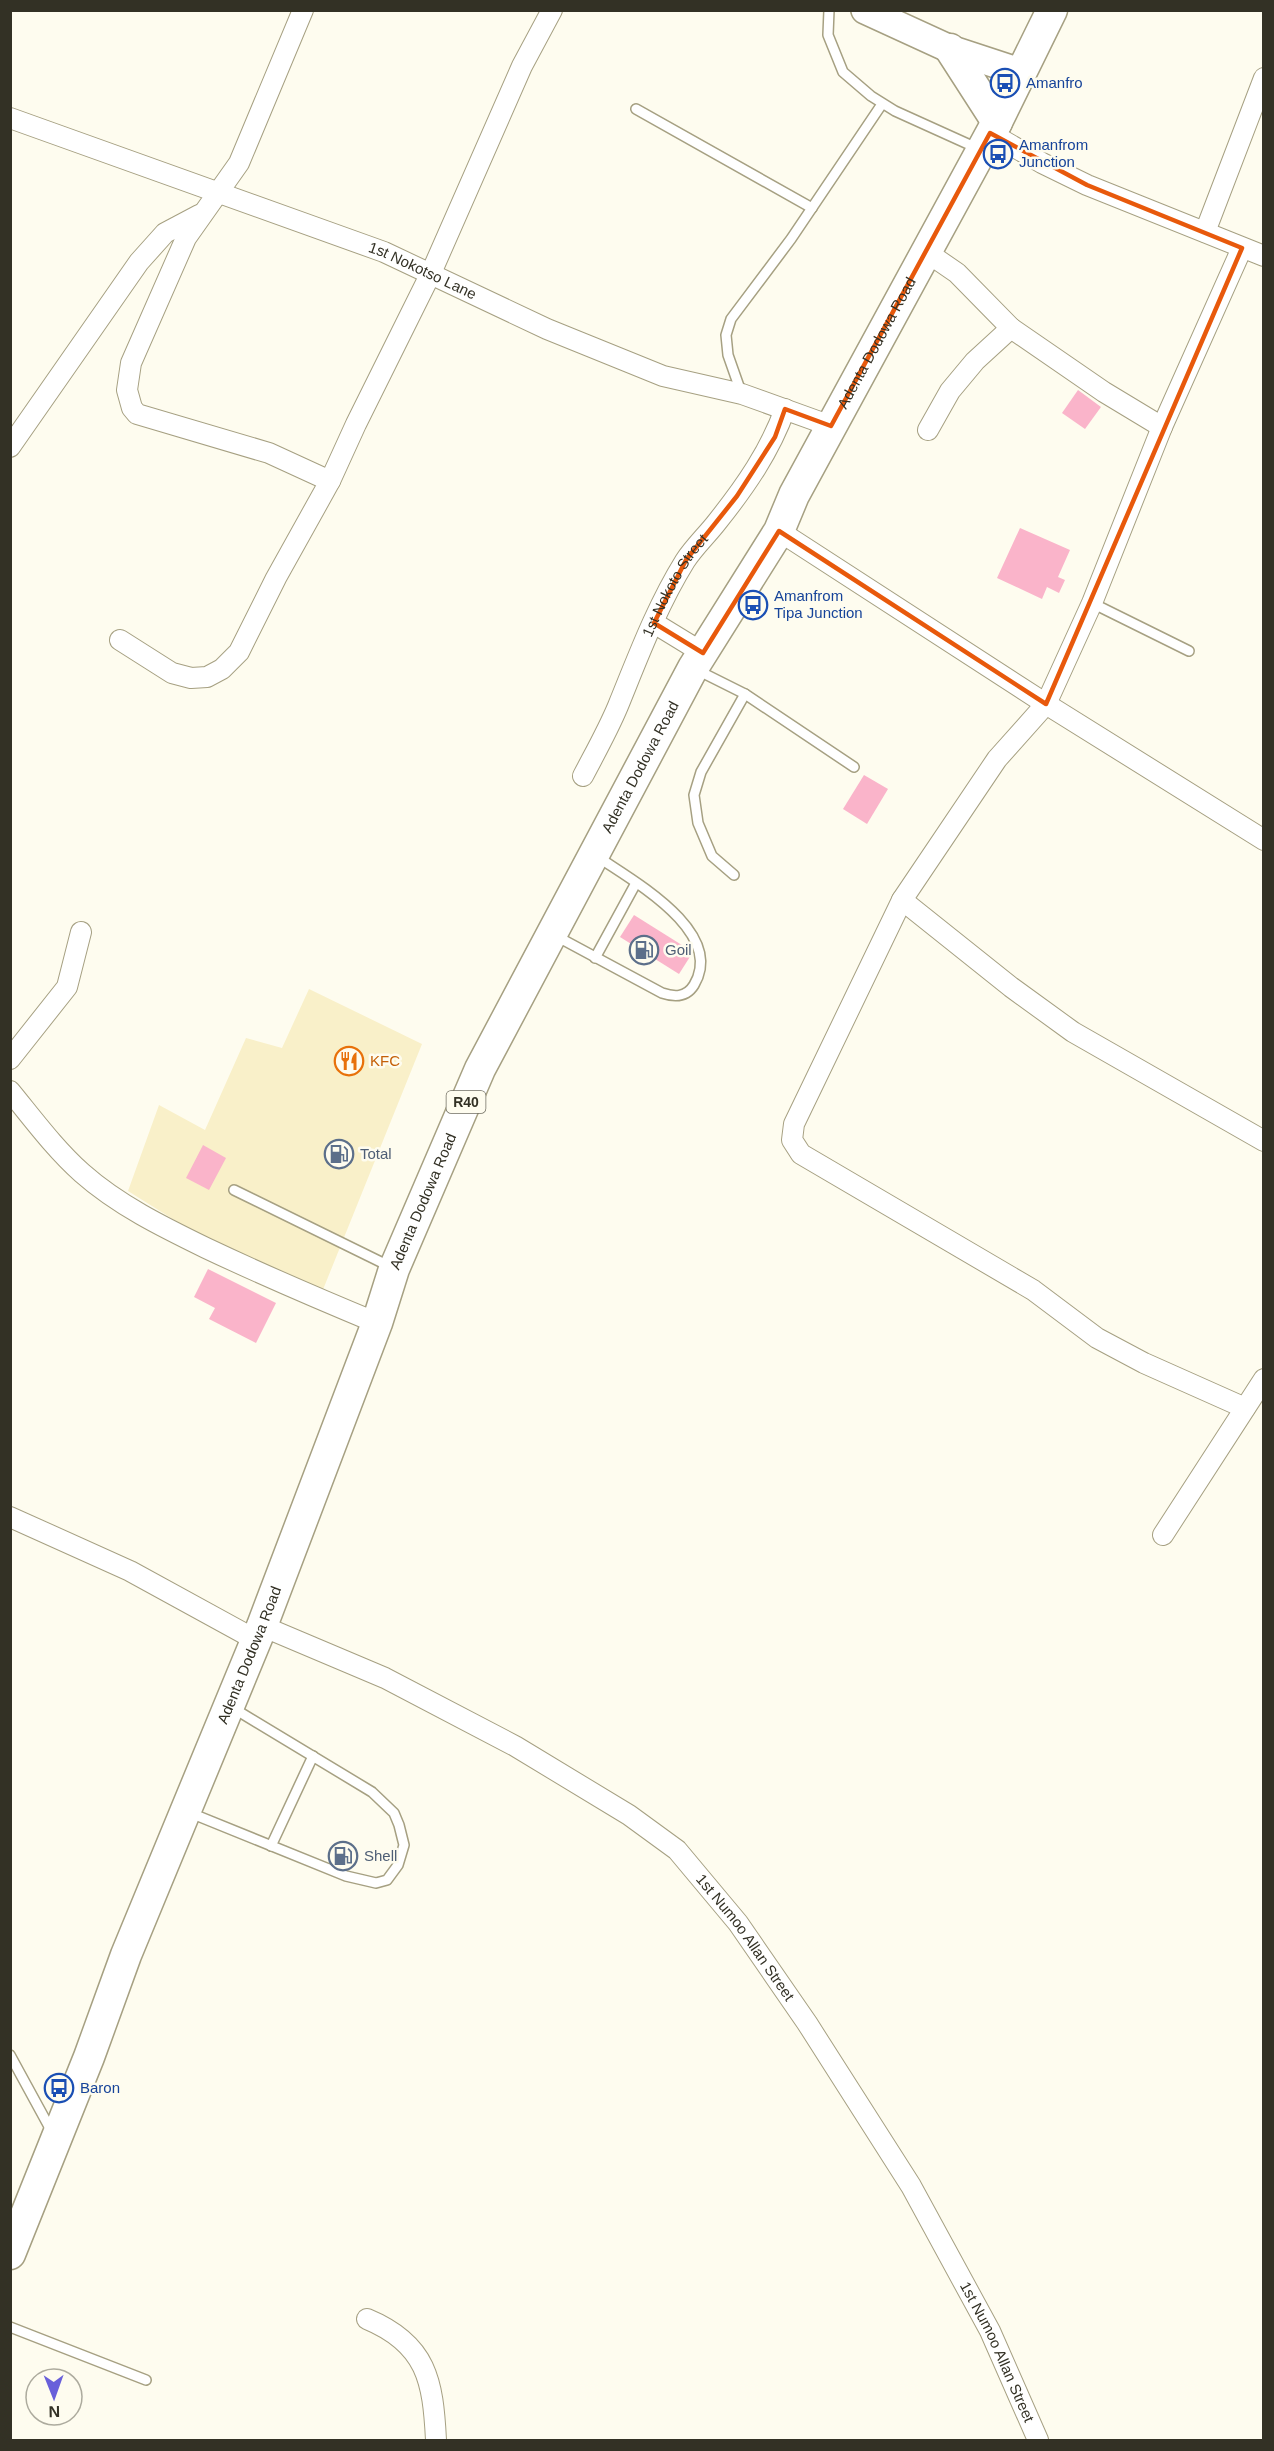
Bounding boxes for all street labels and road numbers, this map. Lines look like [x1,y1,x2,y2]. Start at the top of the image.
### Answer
street label: 1st Nokotso Lane [367,238,479,302]
street label: Adenta Dodowa Road [834,274,919,411]
street label: 1st Nokoto Street [639,530,711,639]
street label: Adenta Dodowa Road [598,698,682,836]
road number: R40 [446,1091,486,1113]
street label: Adenta Dodowa Road [386,1130,459,1272]
street label: Adenta Dodowa Road [214,1584,284,1726]
street label: 1st Numoo Allan Street [693,1871,799,2005]
street label: 1st Numoo Allan Street [957,2279,1038,2425]

